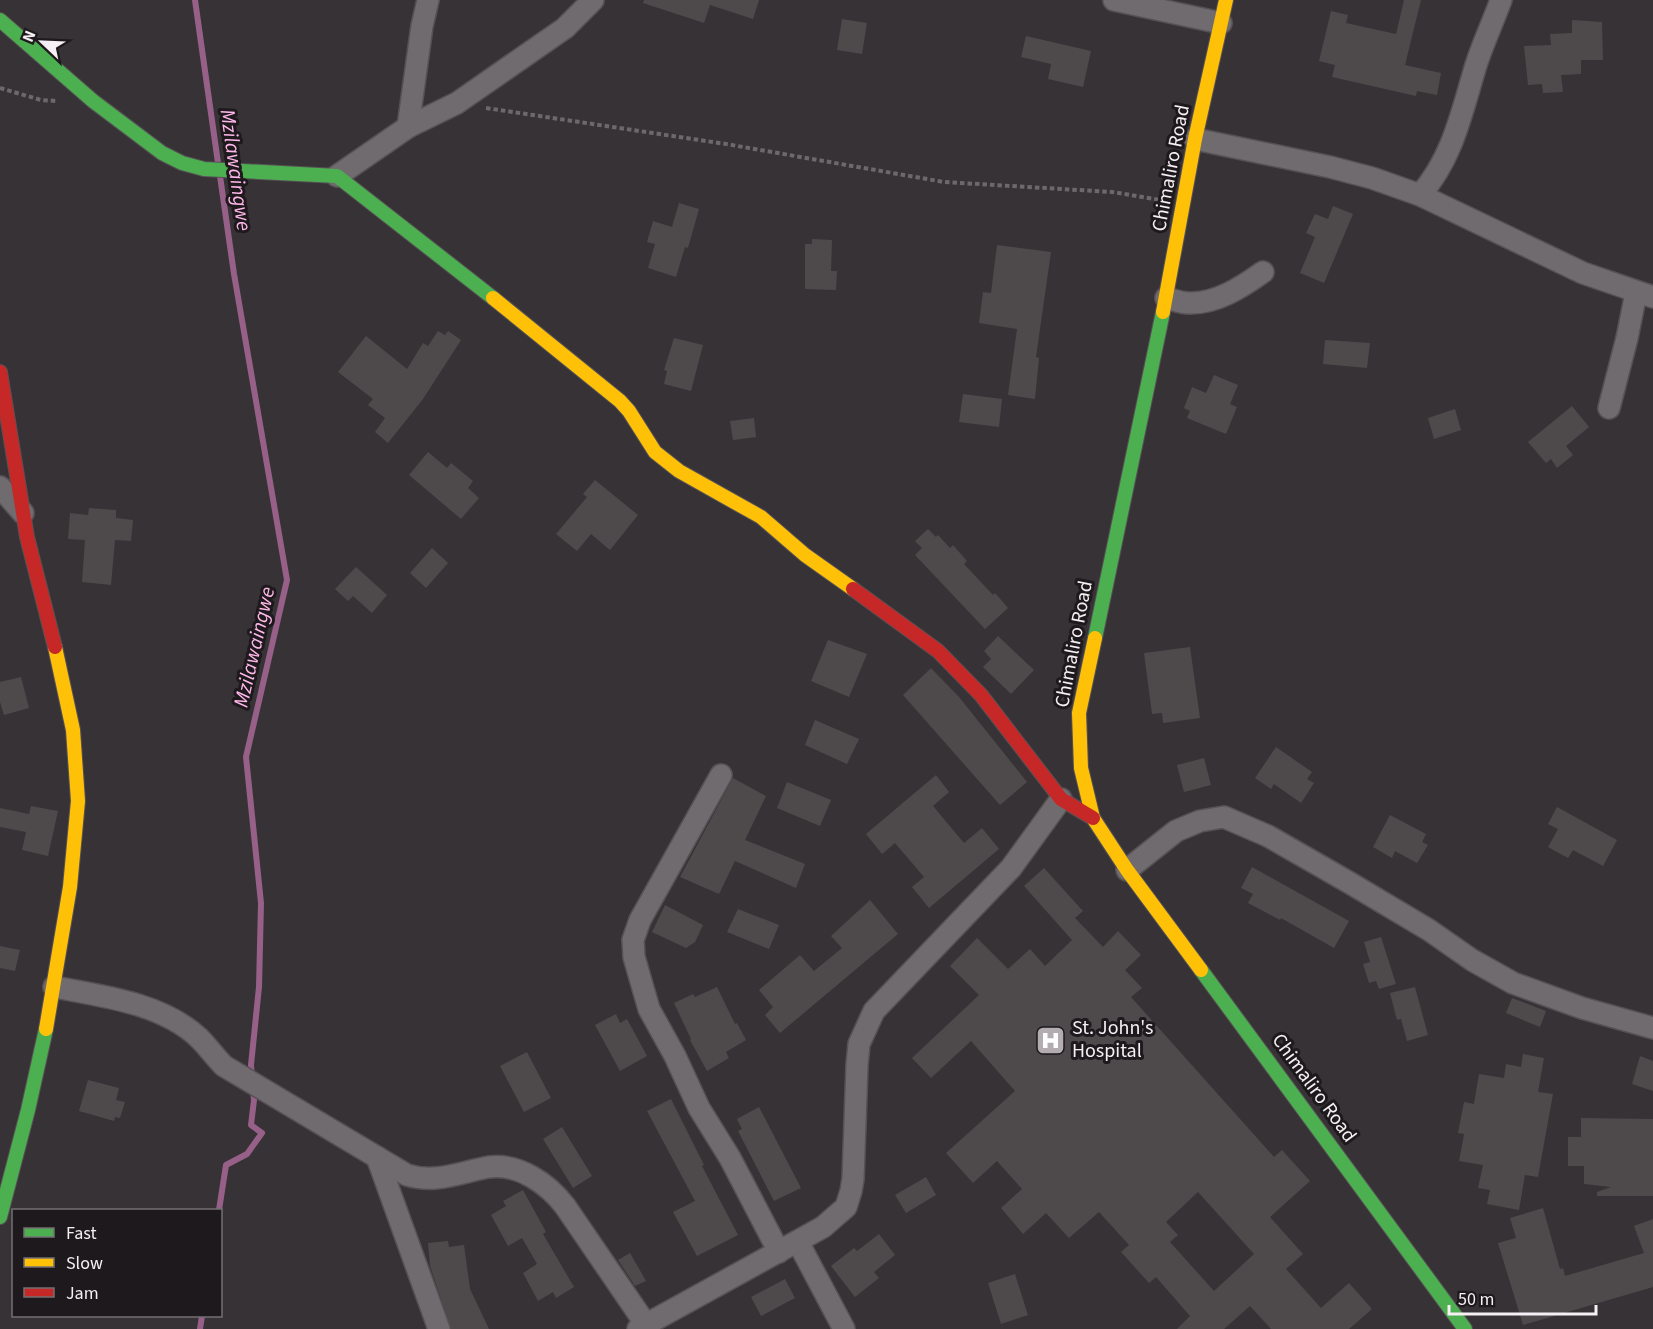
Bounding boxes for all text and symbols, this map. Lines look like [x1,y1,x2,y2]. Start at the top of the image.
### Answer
north arrow [12,12,72,72]
text: N [17,27,41,46]
street label: Chimaliro Road [1145,102,1197,234]
water label: Mzilawaingwe [213,107,259,233]
street label: Chimaliro Road [1048,578,1100,710]
water label: Mzilawaingwe [226,584,282,710]
place label: St. John's Hospital [1072,1014,1153,1065]
hospital icon: St. John's Hospital [1035,1024,1067,1056]
street label: Chimaliro Road [1265,1028,1363,1148]
legend [12,1209,222,1317]
text: Fast [66,1221,97,1246]
text: Slow [66,1251,103,1276]
scale bar [1449,1278,1596,1316]
text: Jam [66,1281,99,1306]
text: 50 m [1458,1287,1494,1312]

